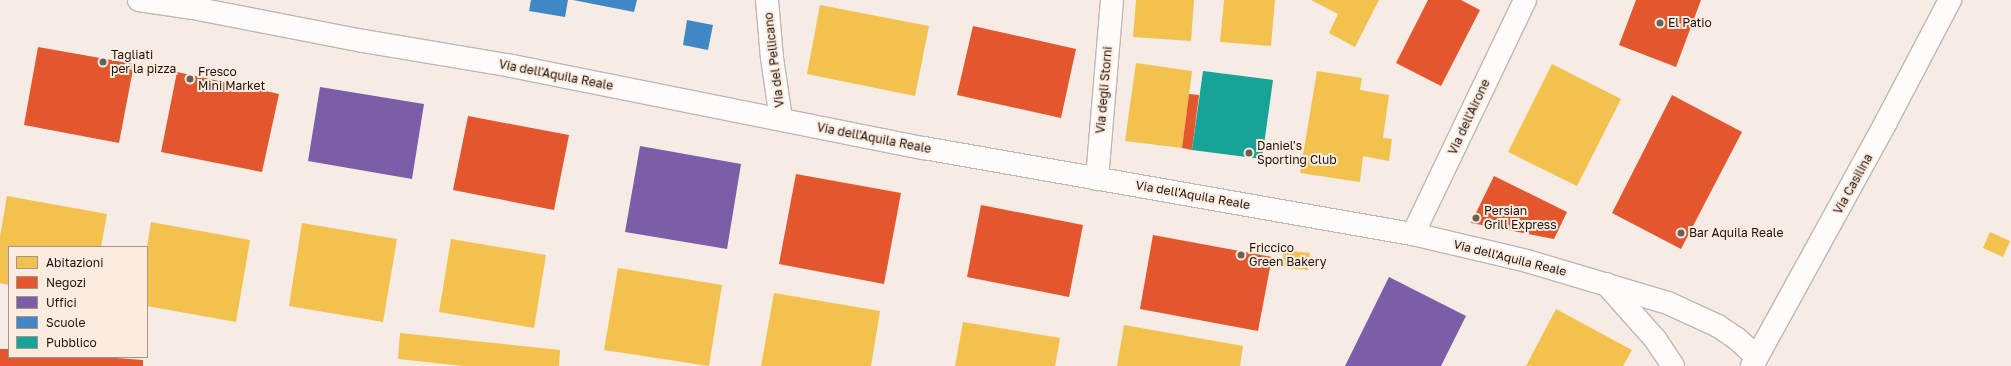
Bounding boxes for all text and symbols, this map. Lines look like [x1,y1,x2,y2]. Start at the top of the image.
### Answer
street label: Via del Pellicano [761,12,787,108]
place label: El Patio [1668,16,1712,30]
marker: El Patio [1655,18,1665,28]
street label: Via degli Storni [1093,46,1115,134]
place label: Tagliati per la pizza [111,48,176,76]
marker: Tagliati per la pizza [98,57,108,67]
street label: Via dell'Aquila Reale [498,57,614,93]
place label: Fresco Mini Market [198,65,265,93]
marker: Fresco Mini Market [185,74,195,84]
street label: Via dell'Airone [1445,77,1493,157]
street label: Via dell'Aquila Reale [816,120,932,156]
place label: Daniel's Sporting Club [1257,139,1337,167]
marker: Daniel's Sporting Club [1244,148,1254,158]
street label: Via Casilina [1831,151,1875,217]
street label: Via dell'Aquila Reale [1135,178,1251,212]
place label: Persian Grill Express [1484,204,1557,232]
marker: Persian Grill Express [1471,213,1481,223]
place label: Bar Aquila Reale [1689,226,1783,240]
marker: Bar Aquila Reale [1676,228,1686,238]
street label: Via dell'Aquila Reale [1452,237,1568,279]
place label: Friccico Green Bakery [1249,241,1326,269]
legend [8,246,148,358]
marker: Friccico Green Bakery [1236,250,1246,260]
text: Abitazioni [46,255,103,270]
text: Negozi [46,275,86,290]
text: Uffici [46,295,77,310]
text: Scuole [46,315,85,330]
text: Pubblico [46,335,97,350]

